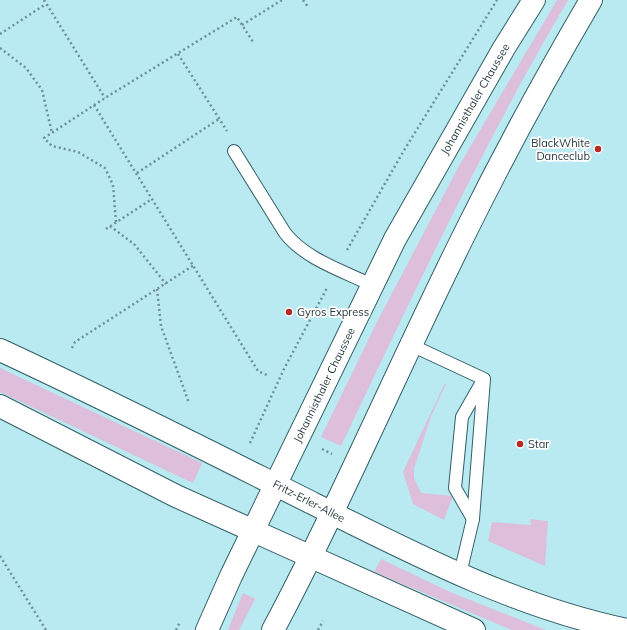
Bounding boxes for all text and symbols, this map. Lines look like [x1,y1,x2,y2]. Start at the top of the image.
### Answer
street label: Johannisthaler Chaussee [437,41,513,157]
place label: BlackWhite Danceclub [531,136,590,163]
marker: BlackWhite Danceclub [593,144,603,154]
place label: Gyros Express [297,305,369,319]
marker: Gyros Express [284,307,294,317]
street label: Johannisthaler Chaussee [290,325,358,445]
place label: Star [528,437,549,451]
marker: Star [515,439,525,449]
street label: Fritz-Erler-Allee [271,477,347,525]

